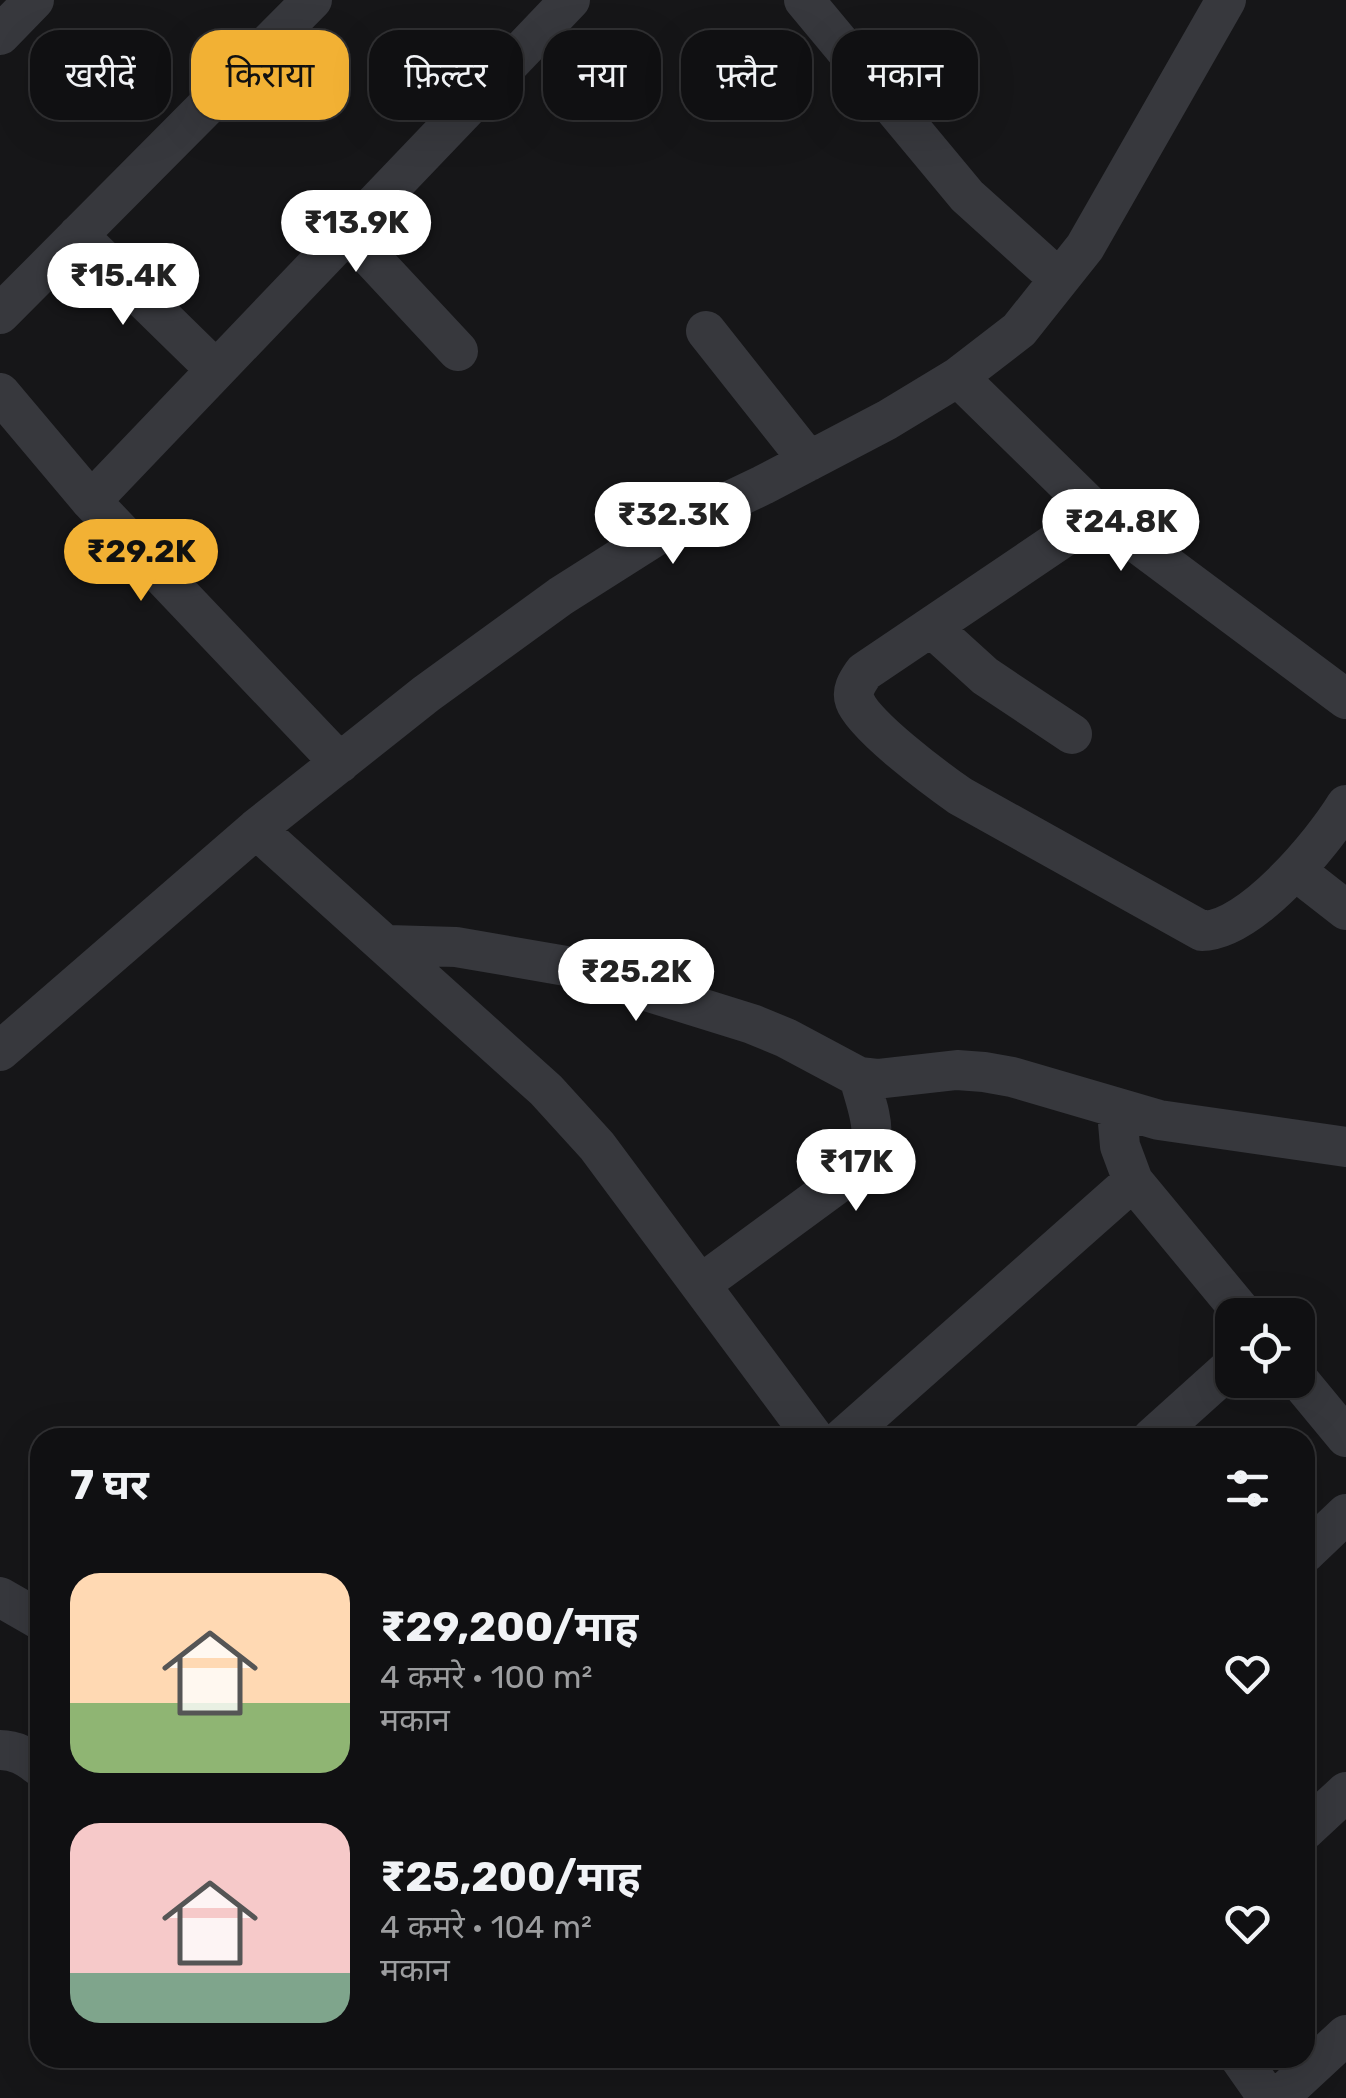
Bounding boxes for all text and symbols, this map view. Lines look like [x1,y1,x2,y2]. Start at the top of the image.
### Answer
chip: खरीदें [30,30,171,120]
chip: किराया [191,30,349,120]
chip: फ़िल्टर [369,30,523,120]
chip: नया [543,30,661,120]
chip: फ़्लैट [681,30,812,120]
chip: मकान [832,30,978,120]
pin: ₹13.9K [275,190,437,275]
text: ₹13.9K [303,203,409,241]
pin: ₹15.4K [42,243,204,328]
text: ₹15.4K [69,256,177,294]
pin: ₹32.3K [592,482,754,567]
pin: ₹24.8K [1040,489,1202,574]
text: ₹32.3K [617,495,729,533]
text: ₹24.8K [1064,502,1178,540]
pin: ₹29.2K [60,519,222,604]
text: ₹29.2K [86,532,196,570]
pin: ₹25.2K [555,939,717,1024]
text: ₹25.2K [580,952,692,990]
pin: ₹17K [797,1129,915,1214]
text: ₹17K [819,1142,893,1180]
map controls [1215,1298,1315,1398]
button: locate [1215,1298,1315,1398]
text: 7 घर [70,1460,149,1510]
icon: filters [1220,1461,1275,1516]
text: ₹29,200/माह [380,1602,638,1652]
icon: home [150,1613,270,1733]
icon: heart [1220,1646,1275,1701]
text: 4 कमरे · 100 m² [380,1658,592,1696]
text: मकान [380,1701,450,1739]
text: ₹25,200/माह [380,1852,640,1902]
icon: home [150,1863,270,1983]
icon: heart [1220,1896,1275,1951]
text: 4 कमरे · 104 m² [380,1908,592,1946]
text: मकान [380,1951,450,1989]

